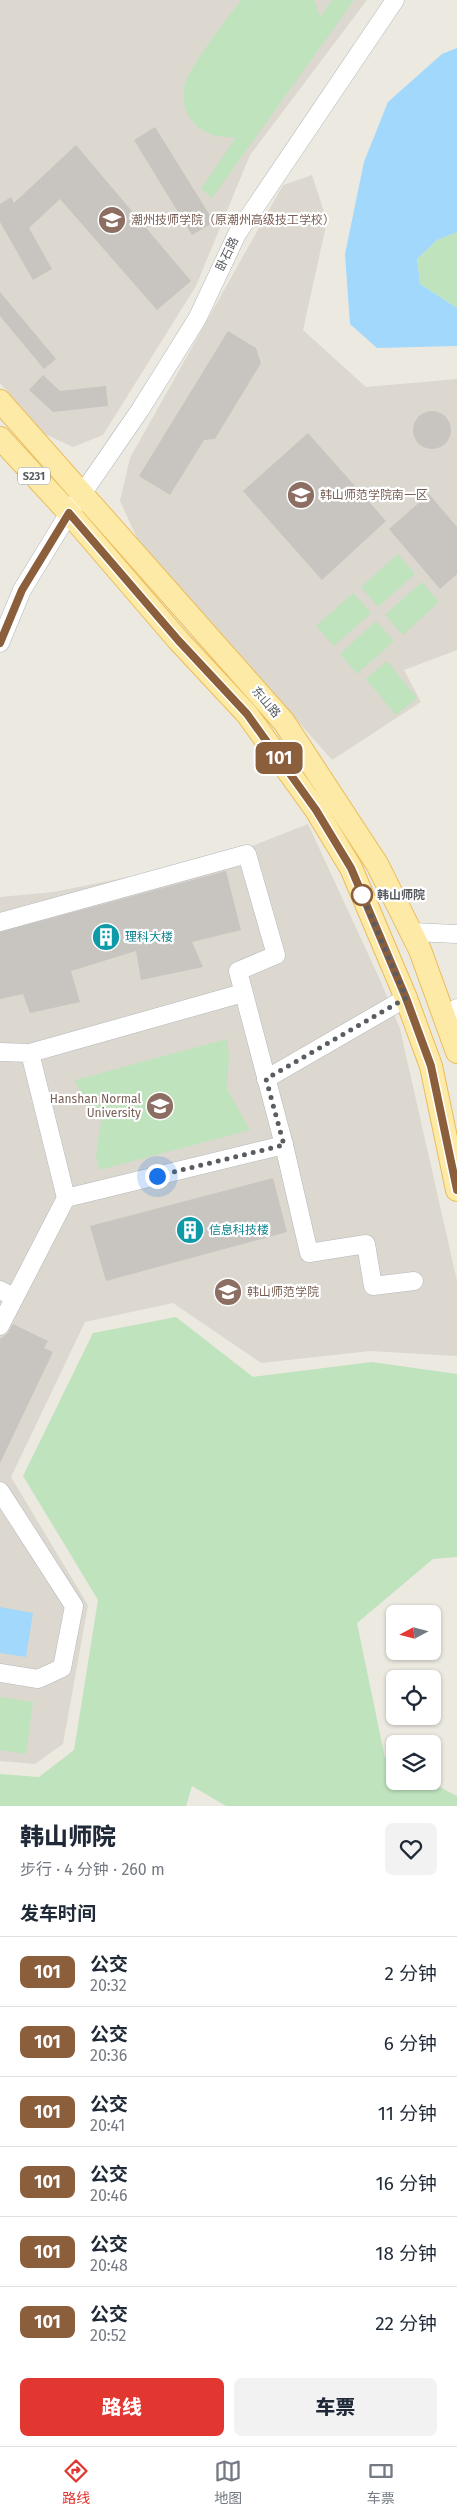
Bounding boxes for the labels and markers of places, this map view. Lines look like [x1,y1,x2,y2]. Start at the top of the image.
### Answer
school or university icon: 潮州技师学院（原潮州高级技工学校） [97,205,127,235]
place label: 潮州技师学院（原潮州高级技工学校） [131,213,335,227]
school or university icon: 韩山师范学院南一区 [286,480,316,510]
place label: 韩山师范学院南一区 [320,488,428,502]
marker: 韩山师院 [351,884,373,906]
place label: 韩山师院 [377,888,425,902]
building icon: 理科大楼 [91,922,121,952]
place label: 理科大楼 [125,930,173,944]
school or university icon: Hanshan Normal University [145,1091,175,1121]
place label: Hanshan Normal University [50,1092,141,1120]
building icon: 信息科技楼 [175,1215,205,1245]
place label: 信息科技楼 [209,1223,269,1237]
school or university icon: 韩山师范学院 [213,1277,243,1307]
place label: 韩山师范学院 [247,1285,319,1299]

